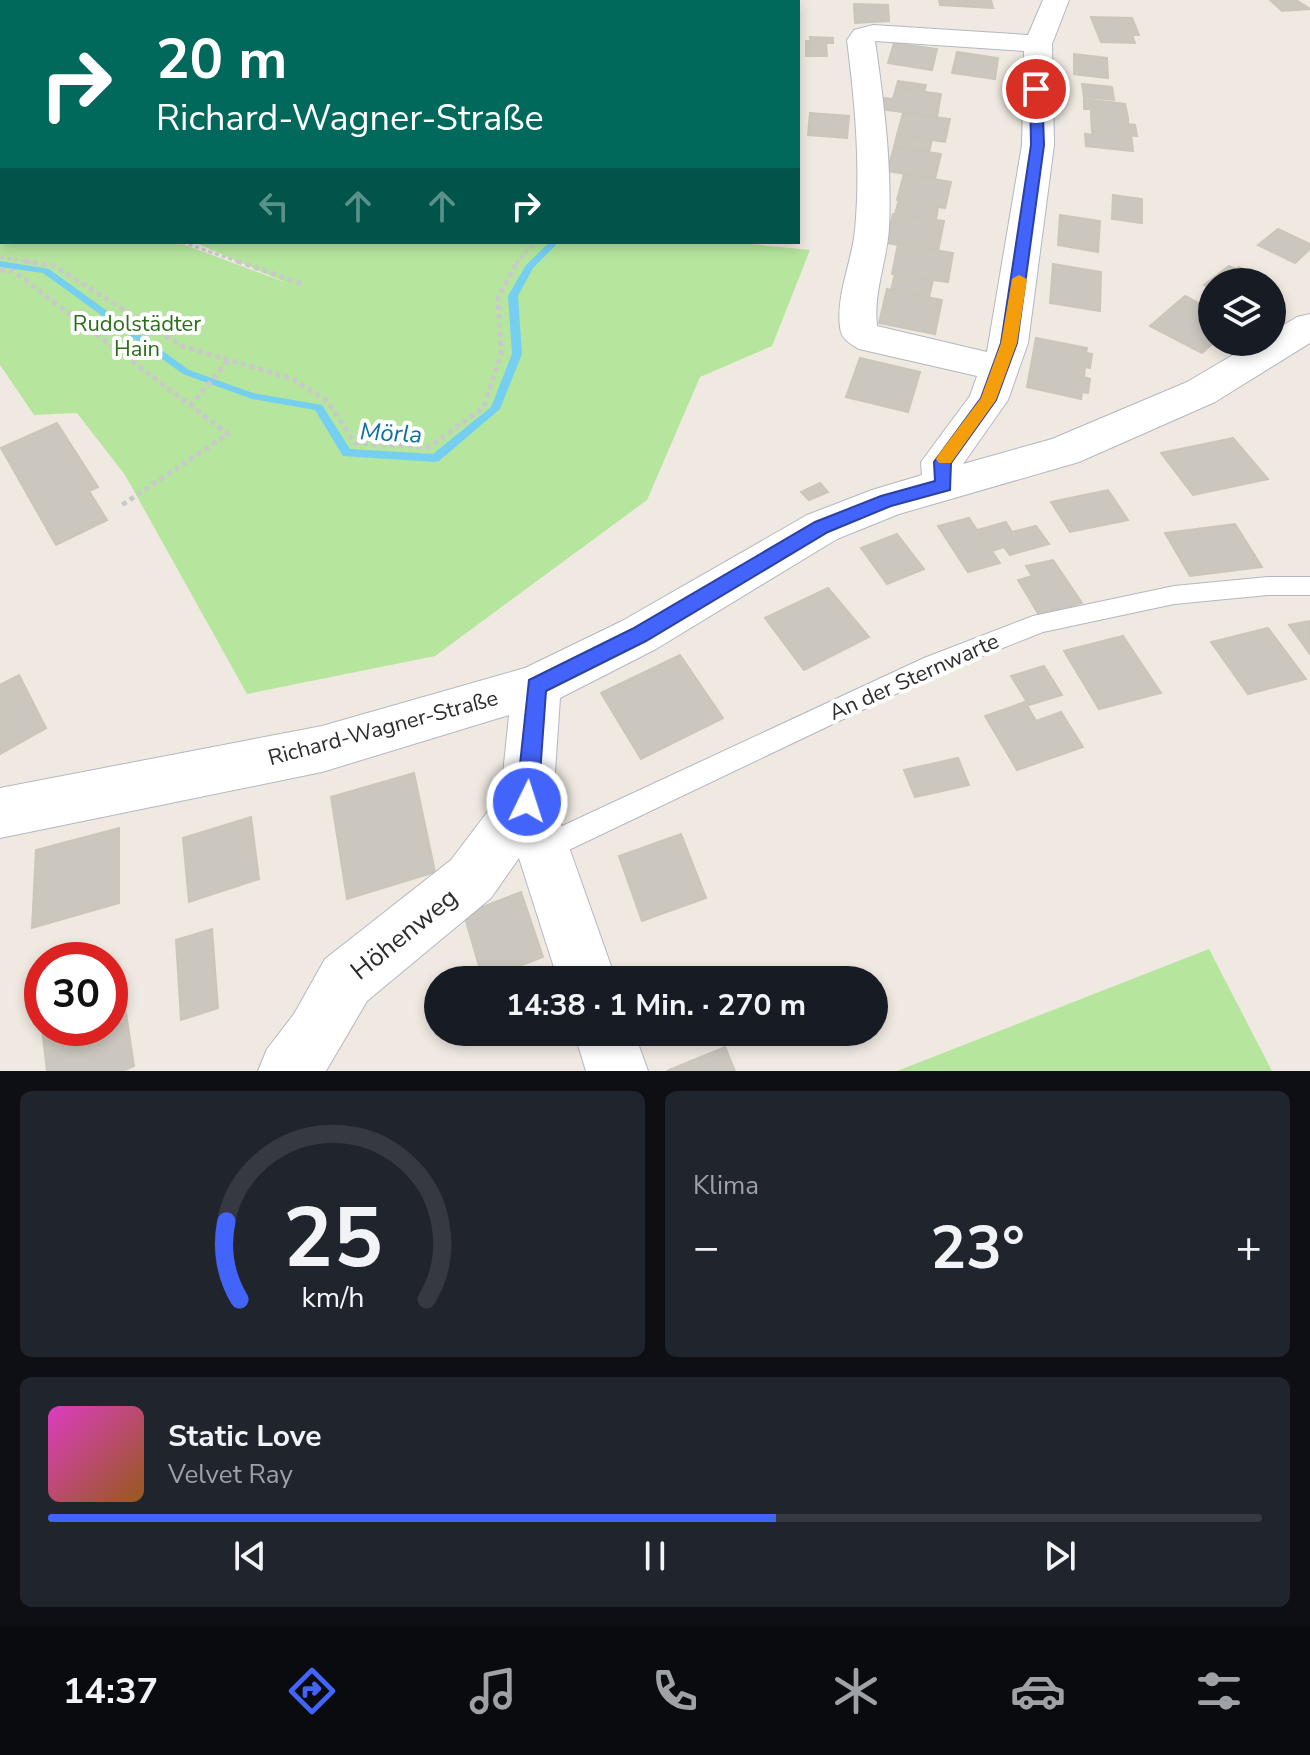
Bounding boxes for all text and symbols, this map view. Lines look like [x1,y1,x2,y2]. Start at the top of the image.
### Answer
text: 20 m [156,21,287,98]
icon: right [24,32,128,136]
pin [1002,55,1070,123]
icon: arrive [1014,67,1058,111]
text: Richard-Wagner-Straße [156,94,544,143]
icon: left [252,184,296,228]
icon: ahead [336,184,380,228]
icon: ahead [420,184,464,228]
icon: right [504,184,548,228]
map controls [1198,268,1286,356]
button: layers [1198,268,1286,356]
park label: Rudolstädter Hain [73,309,201,364]
water label: Mörla [359,415,423,451]
street label: An der Sternwarte [824,626,1004,728]
street label: Richard-Wagner-Straße [265,683,501,773]
position arrow [485,760,569,844]
street label: Höhenweg [343,880,465,988]
speed limit sign: 30 [24,942,128,1046]
text: 14:38 · 1 Min. · 270 m [506,985,806,1026]
text: Klima [693,1168,759,1203]
text: 25 [283,1182,382,1295]
text: 23° [930,1207,1025,1289]
text: − [693,1218,719,1278]
text: + [1236,1218,1262,1278]
text: km/h [301,1278,364,1317]
text: Static Love [168,1416,322,1457]
text: Velvet Ray [168,1457,293,1492]
icon: previous [228,1534,272,1578]
icon: pause [633,1534,677,1578]
icon: next [1038,1534,1082,1578]
icon: directions [284,1663,340,1719]
icon: music [465,1663,521,1719]
icon: phone [647,1663,703,1719]
icon: climate [828,1663,884,1719]
icon: car [1010,1663,1066,1719]
icon: filters [1191,1663,1247,1719]
text: 14:37 [63,1667,158,1716]

